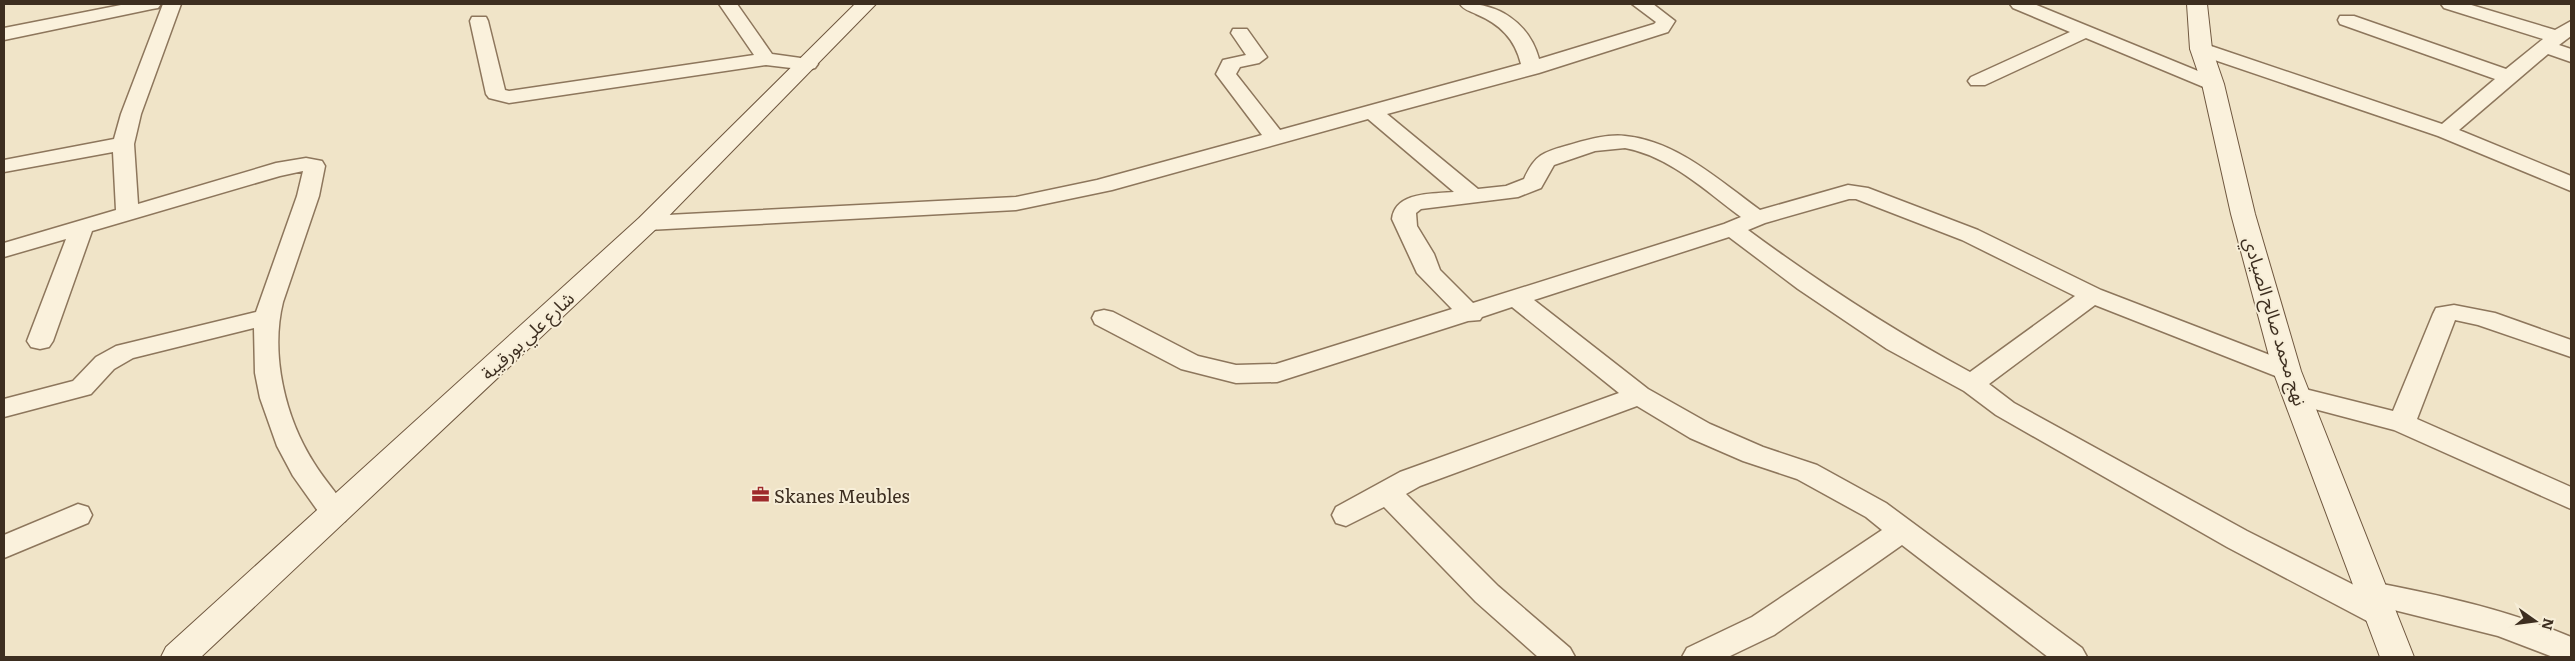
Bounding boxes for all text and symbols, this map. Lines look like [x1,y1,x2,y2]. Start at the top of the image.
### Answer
street label: نهج محمد صالح الصيادي [2236,233,2315,409]
street label: شارع علي بورقيبة [474,285,581,387]
place label: Skanes Meubles [774,482,910,509]
office icon: Skanes Meubles [750,485,770,505]
north arrow [2510,596,2560,646]
text: N [2537,616,2560,633]

